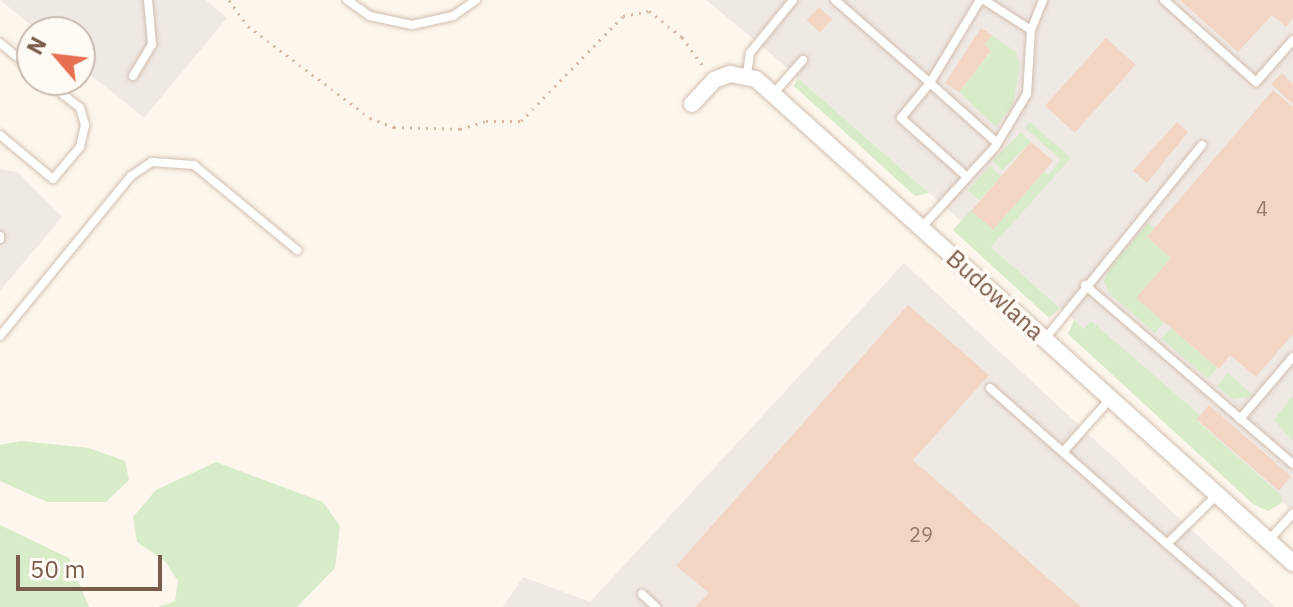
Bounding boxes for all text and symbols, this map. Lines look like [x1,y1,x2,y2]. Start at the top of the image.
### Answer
north arrow [16,16,96,96]
text: N [20,32,53,59]
house number: 4 [1256,196,1268,220]
street label: Budowlana [940,244,1050,346]
house number: 29 [909,522,933,546]
scale bar [20,539,166,589]
text: 50 m [30,553,85,585]

